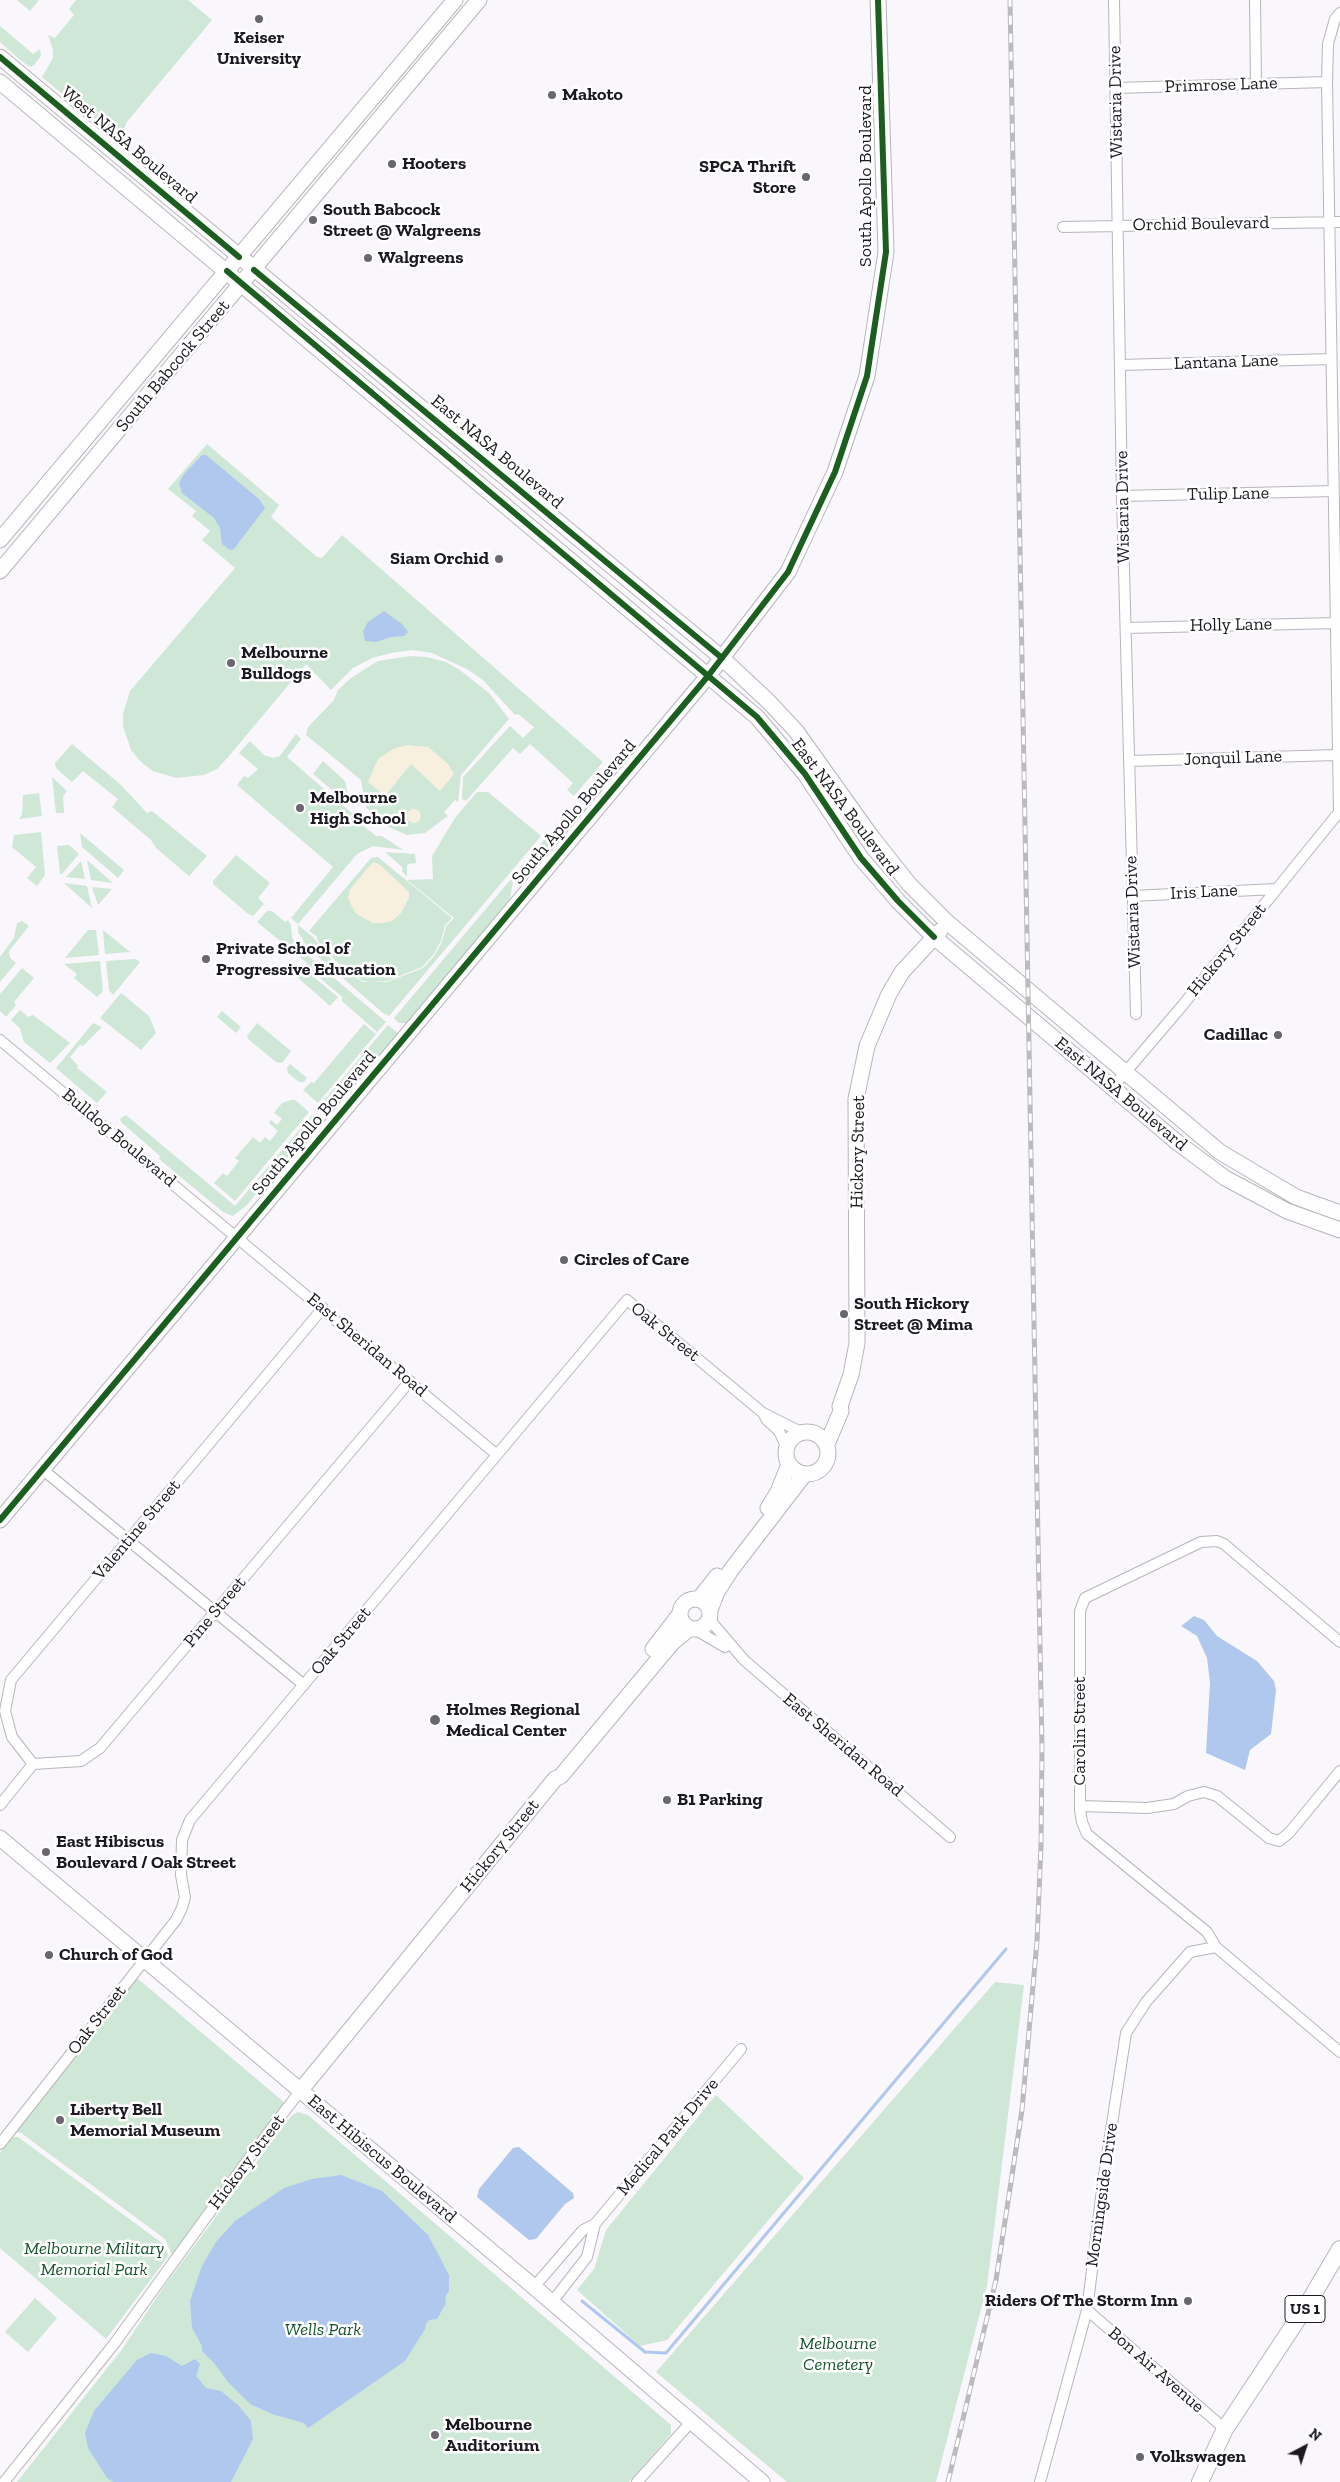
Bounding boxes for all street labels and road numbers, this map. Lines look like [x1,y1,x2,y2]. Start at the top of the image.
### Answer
street label: Wistaria Drive [1104,46,1128,158]
street label: Primrose Lane [1164,72,1278,98]
street label: West NASA Boulevard [57,82,201,208]
street label: South Apollo Boulevard [855,85,877,267]
street label: Orchid Boulevard [1133,212,1269,236]
street label: South Babcock Street [111,296,235,436]
street label: Lantana Lane [1173,349,1279,375]
street label: East NASA Boulevard [427,390,567,514]
street label: Wistaria Drive [1111,451,1135,563]
street label: Tulip Lane [1187,482,1269,506]
street label: Holly Lane [1190,613,1272,637]
street label: East NASA Boulevard [786,734,904,880]
street label: South Apollo Boulevard [507,735,641,889]
street label: Jonquil Lane [1184,745,1282,771]
street label: Wistaria Drive [1120,855,1146,969]
street label: Iris Lane [1170,879,1238,905]
street label: Hickory Street [1183,899,1271,1001]
street label: East NASA Boulevard [1051,1032,1191,1156]
street label: South Apollo Boulevard [247,1046,381,1200]
street label: Bulldog Boulevard [58,1084,180,1192]
street label: Hickory Street [846,1095,870,1209]
street label: East Sheridan Road [302,1288,432,1402]
street label: Oak Street [626,1298,704,1366]
street label: Valentine Street [89,1475,185,1585]
street label: Pine Street [179,1572,251,1652]
street label: Oak Street [306,1602,376,1680]
street label: Carolin Street [1069,1677,1091,1785]
street label: East Sheridan Road [778,1688,908,1802]
street label: Hickory Street [456,1795,544,1897]
street label: Oak Street [63,1981,131,2059]
street label: Medical Park Drive [613,2074,723,2200]
street label: East Hibiscus Boulevard [303,2090,461,2228]
street label: Hickory Street [204,2110,290,2214]
street label: Morningside Drive [1081,2121,1123,2269]
road number: US 1 [1285,2296,1325,2322]
street label: Bon Air Avenue [1104,2323,1208,2417]

